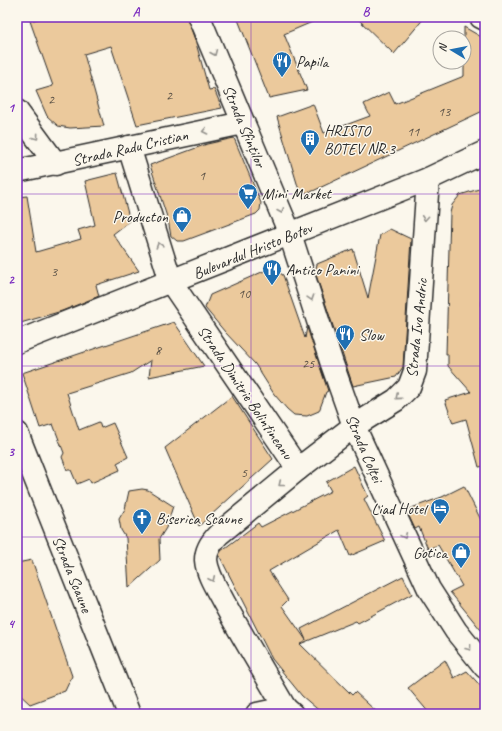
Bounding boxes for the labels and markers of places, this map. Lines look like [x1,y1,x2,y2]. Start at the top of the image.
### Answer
restaurant icon: Papila [271,50,293,78]
place label: Papila [296,52,330,72]
place label: HRISTO BOTEV NR.3 [324,121,397,159]
building icon: HRISTO BOTEV NR.3 [299,128,321,156]
supermarket icon: Mini Market [237,182,259,210]
place label: Mini Market [262,184,333,204]
shop icon: Producton [171,205,193,233]
place label: Producton [113,207,169,227]
restaurant icon: Antico Panini [261,258,283,286]
place label: Antico Panini [286,260,361,280]
restaurant icon: Slow [334,323,356,351]
place label: Slow [359,325,385,345]
hotel icon: Liad Hotel [429,497,451,525]
place label: Liad Hotel [372,499,429,519]
church icon: Biserica Scaune [131,507,153,535]
place label: Biserica Scaune [156,509,243,529]
shop icon: Gotica [450,541,472,569]
place label: Gotica [413,543,448,563]

